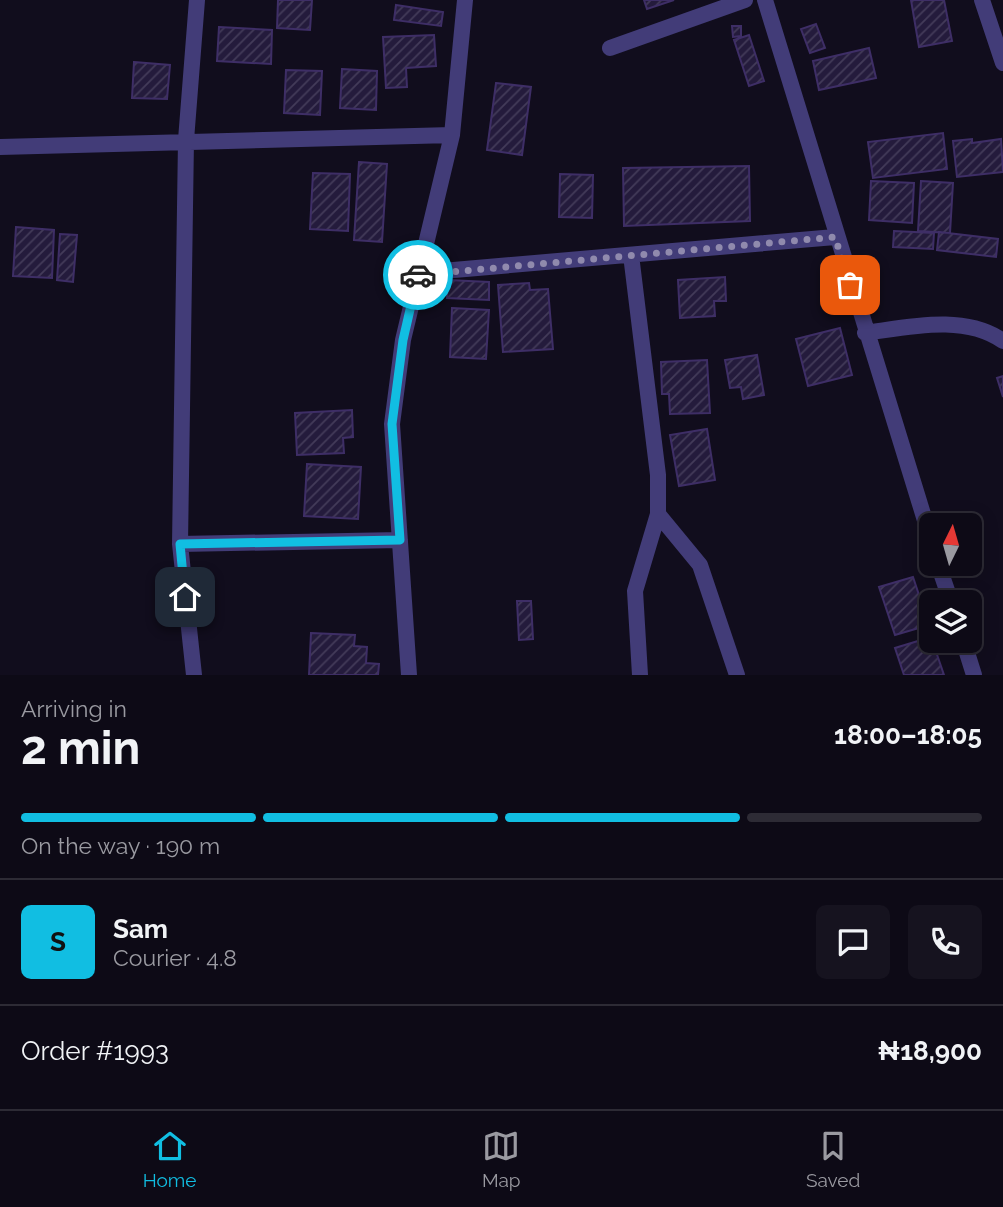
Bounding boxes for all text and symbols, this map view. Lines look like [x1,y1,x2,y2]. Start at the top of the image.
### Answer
courier [383,240,453,310]
pin [820,255,880,315]
icon: car [399,256,437,294]
icon: bag [831,266,869,304]
north arrow [919,513,982,576]
map controls [919,513,982,653]
pin [155,567,215,627]
icon: home [166,578,204,616]
button: layers [919,590,982,653]
text: Arriving in [21,695,127,722]
text: 18:00–18:05 [834,720,982,750]
text: 2 min [21,721,140,775]
text: On the way · 190 m [21,832,220,859]
button: chat [816,905,890,979]
button: phone [908,905,982,979]
text: Sam [113,914,168,944]
text: S [50,927,66,957]
text: Courier · 4.8 [113,944,237,971]
text: Order #1993 [21,1036,169,1066]
text: ₦18,900 [878,1036,982,1066]
tab: Home [143,1127,196,1191]
tab: Map [482,1127,521,1191]
tab: Saved [806,1127,860,1191]

